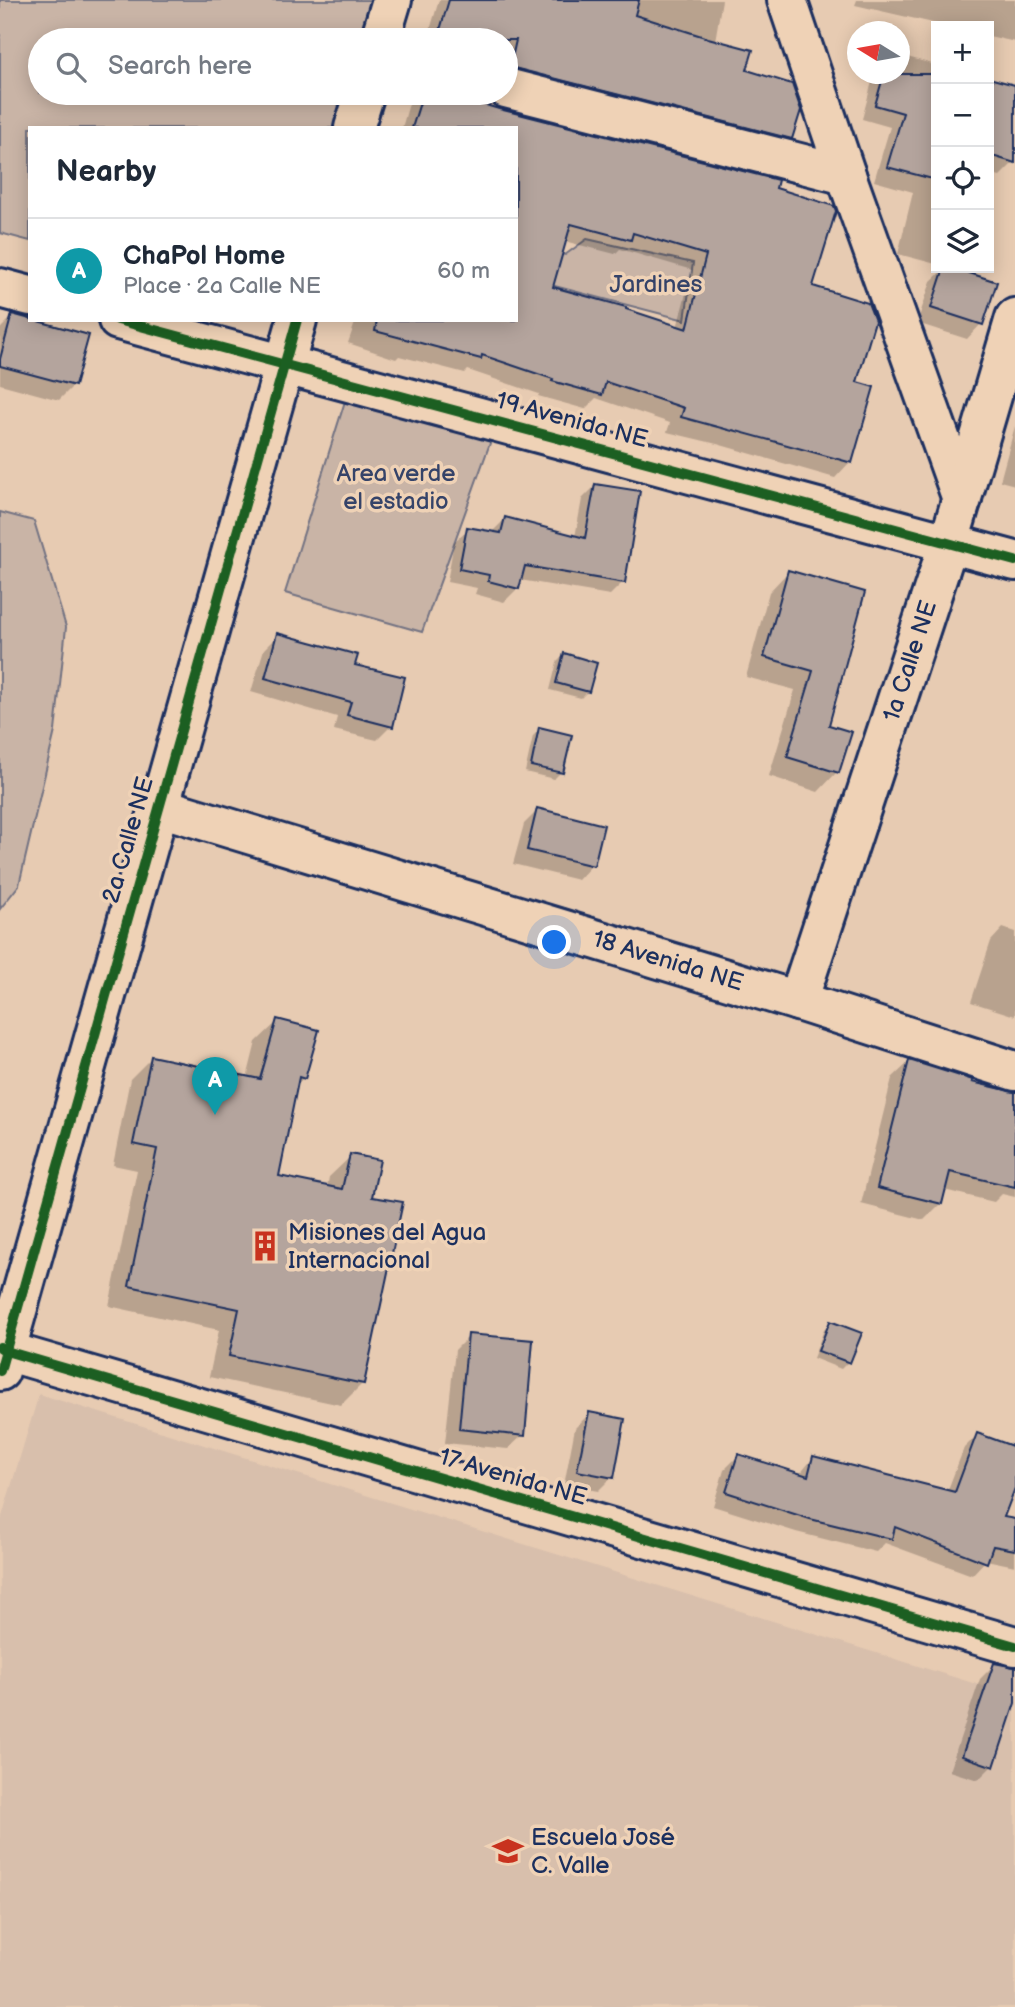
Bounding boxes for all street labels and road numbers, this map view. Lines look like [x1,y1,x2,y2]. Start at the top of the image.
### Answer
street label: 19 Avenida NE [493,386,651,454]
street label: 1a Calle NE [877,597,943,725]
street label: 2a Calle NE [96,774,160,906]
street label: 18 Avenida NE [589,924,747,998]
street label: 17 Avenida NE [436,1442,590,1512]

